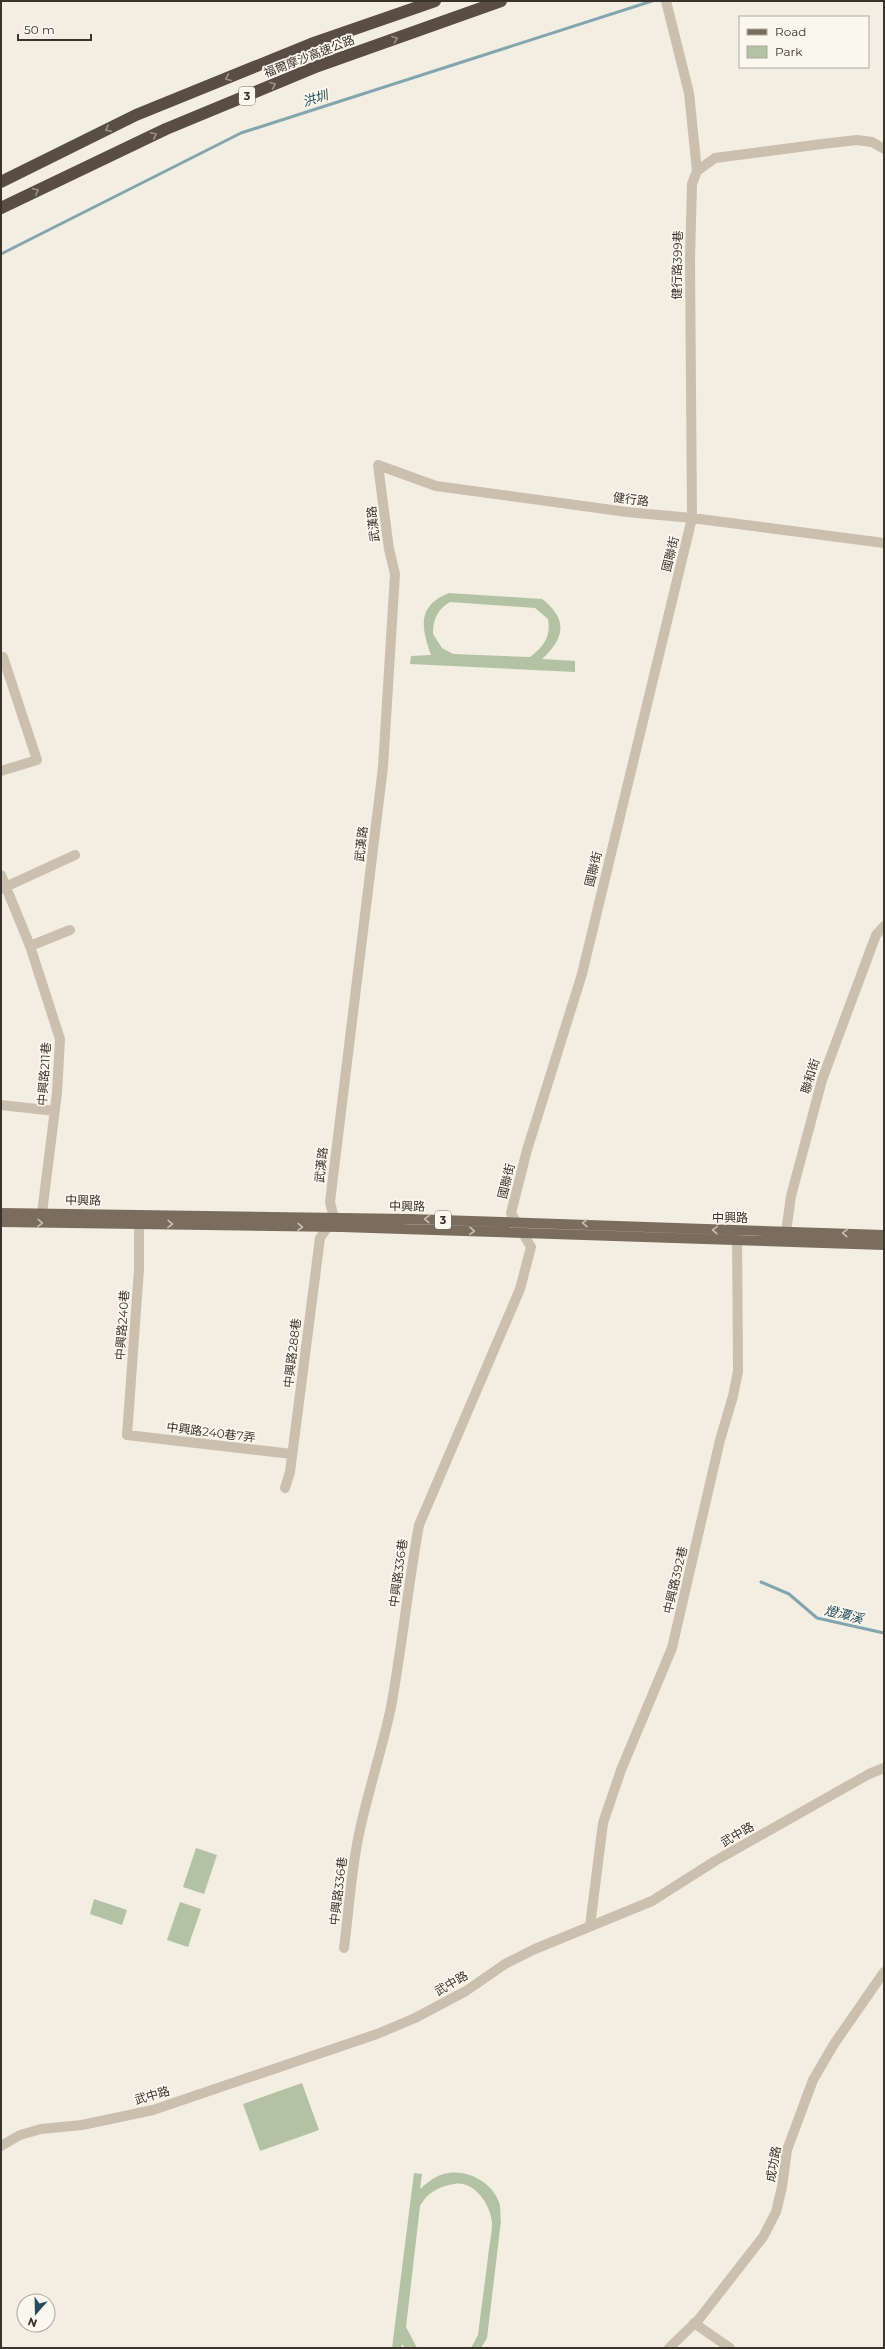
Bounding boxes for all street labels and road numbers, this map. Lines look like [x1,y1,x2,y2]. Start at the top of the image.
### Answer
street label: 福爾摩沙高速公路 [261,32,357,80]
road number: 3 [239,87,255,105]
street label: 健行路399巷 [669,230,685,300]
street label: 健行路 [612,489,650,509]
street label: 武漢路 [364,505,382,543]
street label: 國聯街 [658,535,682,573]
street label: 武漢路 [352,825,370,863]
street label: 國聯街 [581,850,605,888]
street label: 中興路211巷 [34,1042,54,1106]
street label: 聯和街 [798,1057,822,1095]
street label: 武漢路 [312,1146,330,1184]
street label: 國聯街 [494,1162,518,1200]
street label: 中興路 [65,1192,101,1208]
street label: 中興路 [389,1198,425,1214]
street label: 中興路 [712,1210,748,1225]
road number: 3 [435,1211,451,1229]
street label: 中興路240巷 [112,1289,132,1361]
street label: 中興路288巷 [280,1317,304,1389]
street label: 中興路240巷7弄 [166,1419,256,1445]
street label: 中興路336巷 [386,1538,410,1608]
street label: 中興路392巷 [660,1545,690,1615]
street label: 武中路 [718,1819,756,1849]
street label: 中興路336巷 [326,1856,350,1926]
street label: 武中路 [432,1968,470,1998]
street label: 武中路 [133,2083,171,2107]
street label: 成功路 [762,2145,784,2183]

